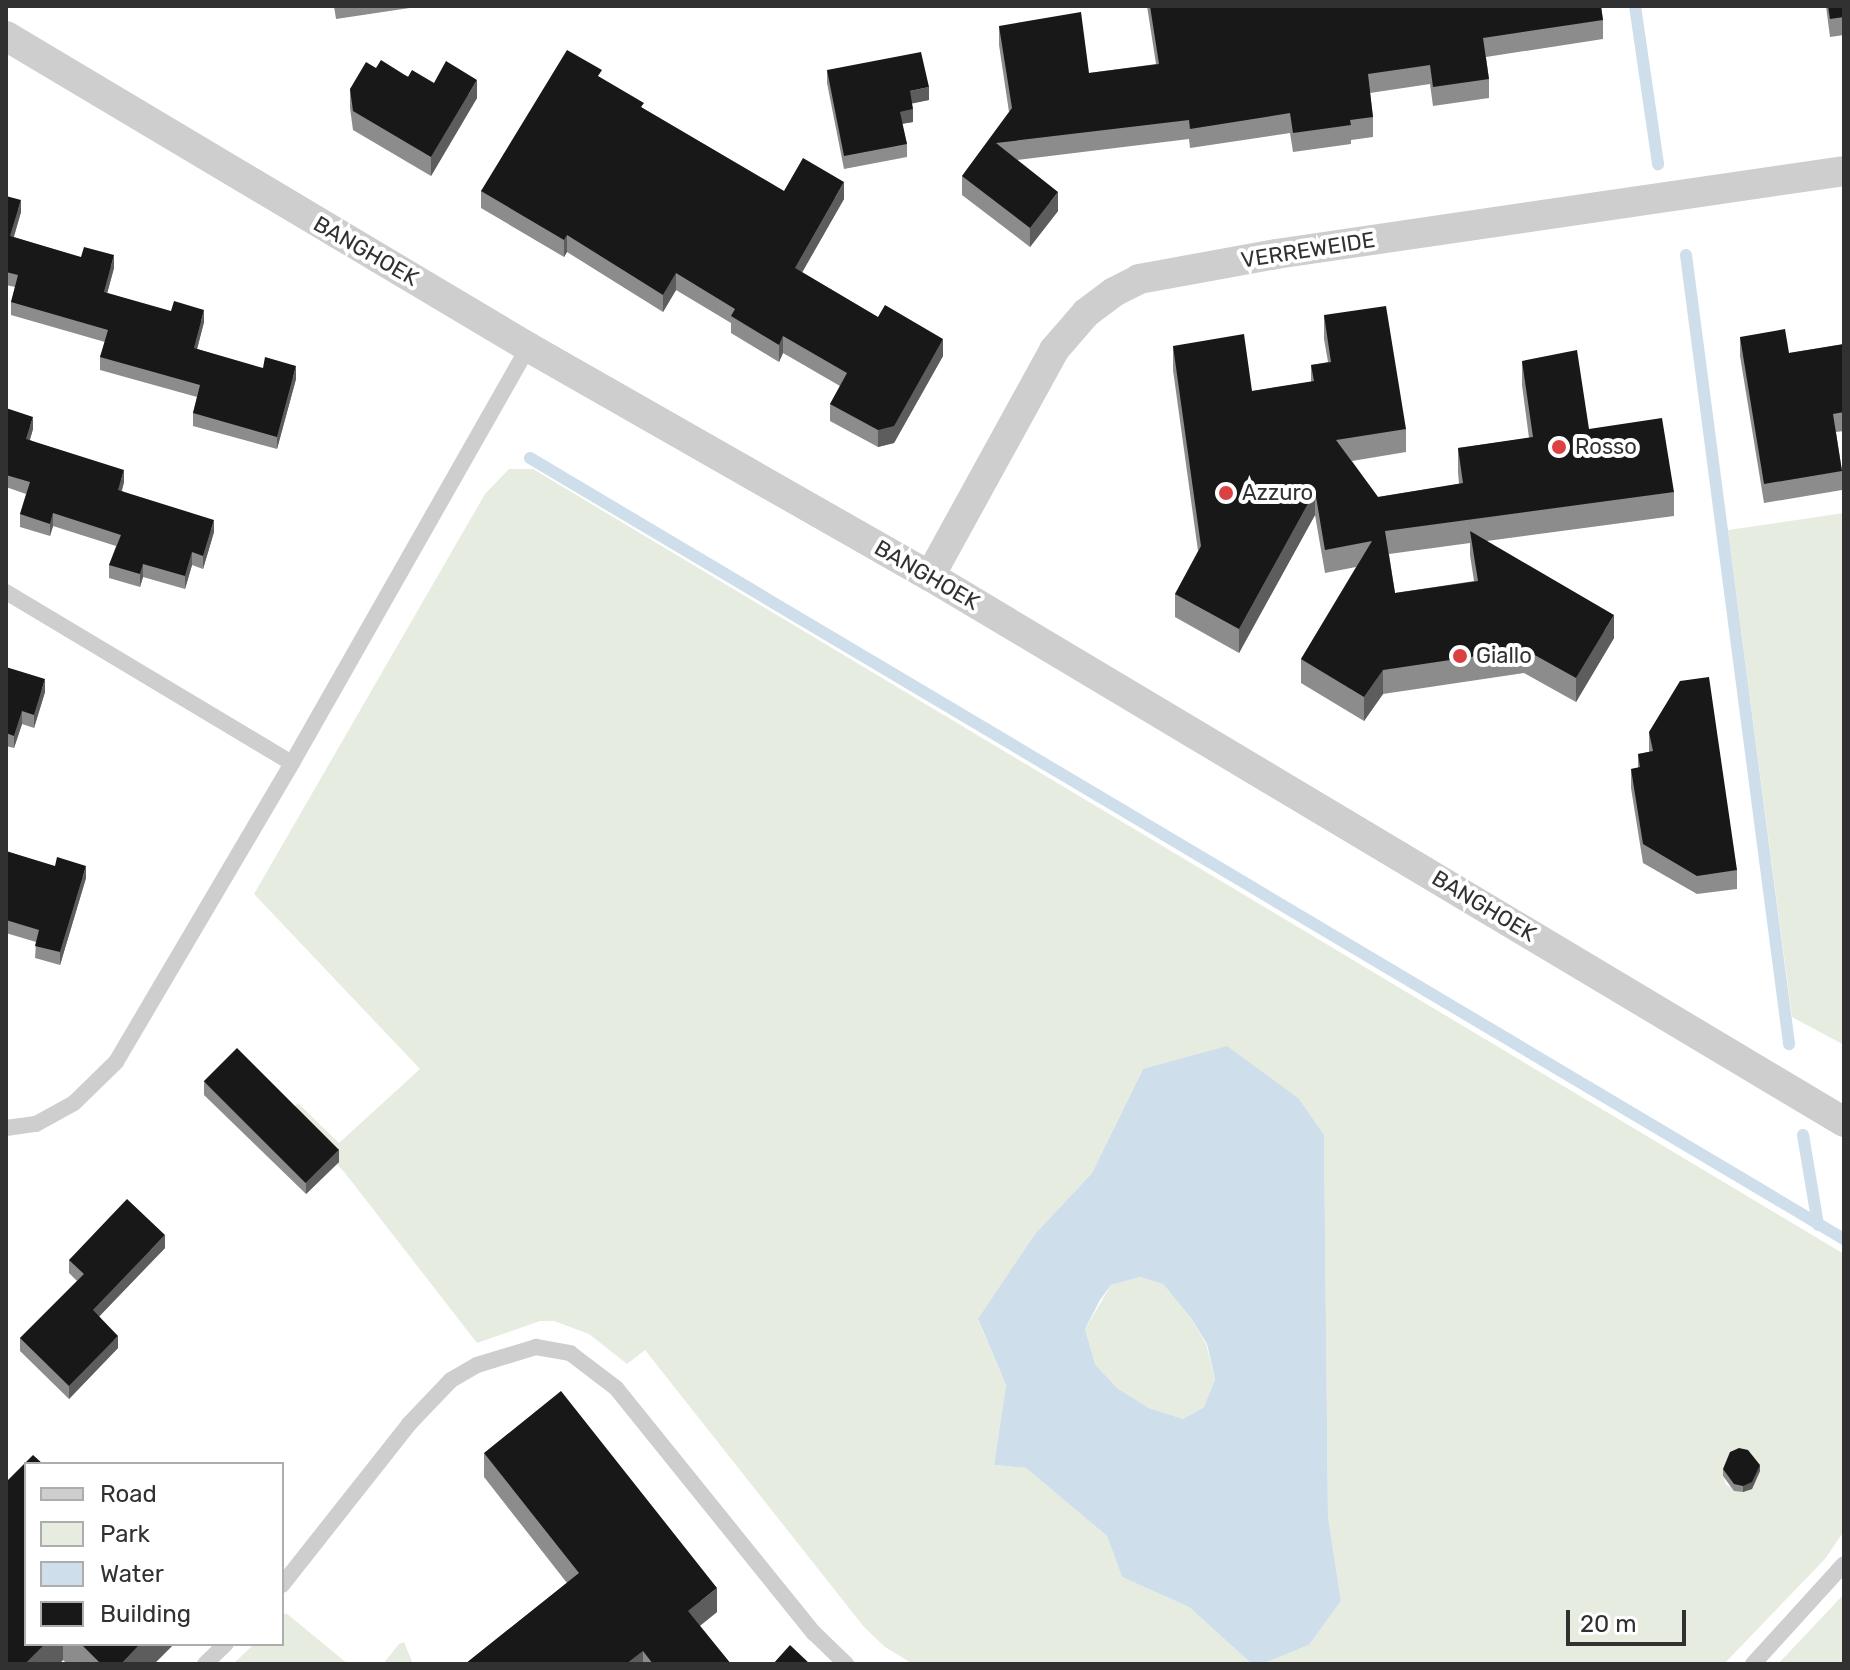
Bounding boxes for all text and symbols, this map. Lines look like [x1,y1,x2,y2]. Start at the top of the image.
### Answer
street label: BANGHOEK [309,210,423,292]
street label: VERREWEIDE [1239,226,1377,274]
place label: Rosso [1575,434,1637,460]
marker: Rosso [1550,438,1568,456]
place label: Azzuro [1242,480,1313,506]
marker: Azzuro [1217,484,1235,502]
street label: BANGHOEK [870,534,984,616]
place label: Giallo [1476,643,1532,669]
marker: Giallo [1451,647,1469,665]
street label: BANGHOEK [1427,865,1541,947]
legend [24,1462,284,1646]
text: Road [100,1480,157,1508]
text: Park [100,1520,150,1548]
text: Water [100,1560,164,1588]
scale bar [1570,1594,1690,1644]
text: Building [100,1600,191,1628]
text: 20 m [1580,1610,1637,1638]

